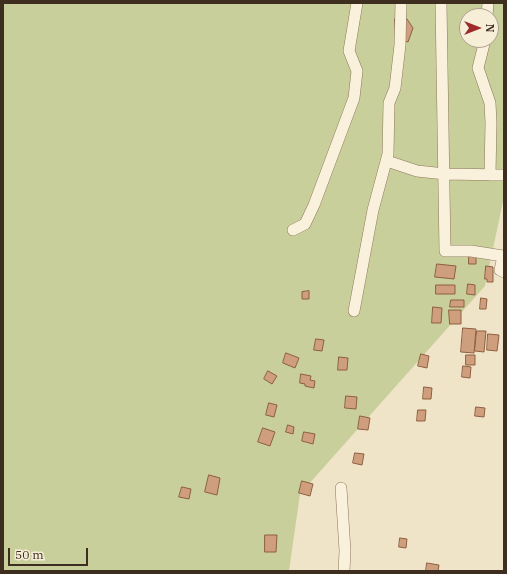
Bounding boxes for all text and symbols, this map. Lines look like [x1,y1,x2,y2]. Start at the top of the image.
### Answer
north arrow [459,8,499,48]
text: N [483,24,497,32]
scale bar [10,540,90,566]
text: 50 m [15,547,44,562]

